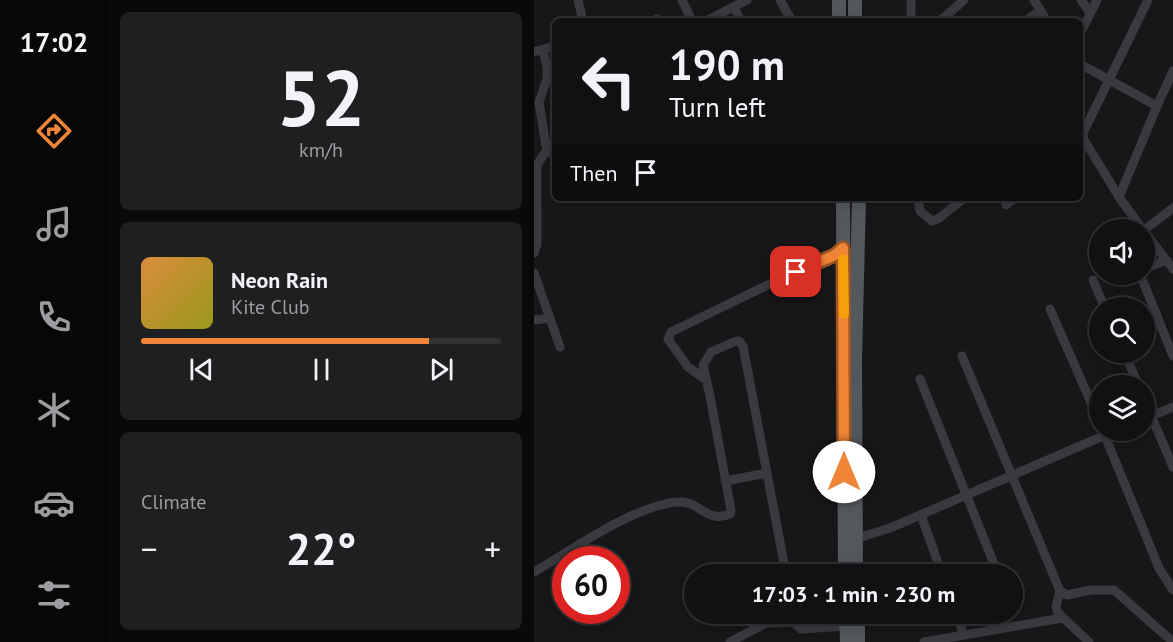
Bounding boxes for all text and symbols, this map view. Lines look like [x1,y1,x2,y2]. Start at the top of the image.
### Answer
text: 17:02 [20,25,88,59]
text: 190 m [669,37,785,92]
icon: left [570,42,648,120]
text: 52 [277,47,365,148]
text: Turn left [669,90,766,124]
icon: directions [33,110,75,152]
text: km/h [299,137,343,163]
icon: arrive [629,156,662,189]
text: Then [570,159,617,187]
icon: music [33,203,75,245]
map controls [1089,219,1155,441]
button: sound [1089,219,1155,285]
pin [770,246,821,297]
icon: arrive [779,255,812,288]
text: Neon Rain [231,266,328,294]
text: Kite Club [231,294,309,320]
icon: phone [33,296,75,338]
button: search [1089,297,1155,363]
icon: previous [185,353,218,386]
icon: pause [305,353,338,386]
icon: next [425,353,458,386]
button: layers [1089,375,1155,441]
icon: climate [33,389,75,431]
position arrow [812,440,876,504]
icon: car [33,482,75,524]
text: Climate [141,489,207,515]
text: 22° [286,519,356,577]
text: − [141,527,158,570]
text: + [484,527,501,570]
speed limit sign: 60 [552,546,630,624]
icon: filters [33,574,75,616]
text: 17:03 · 1 min · 230 m [752,580,955,608]

